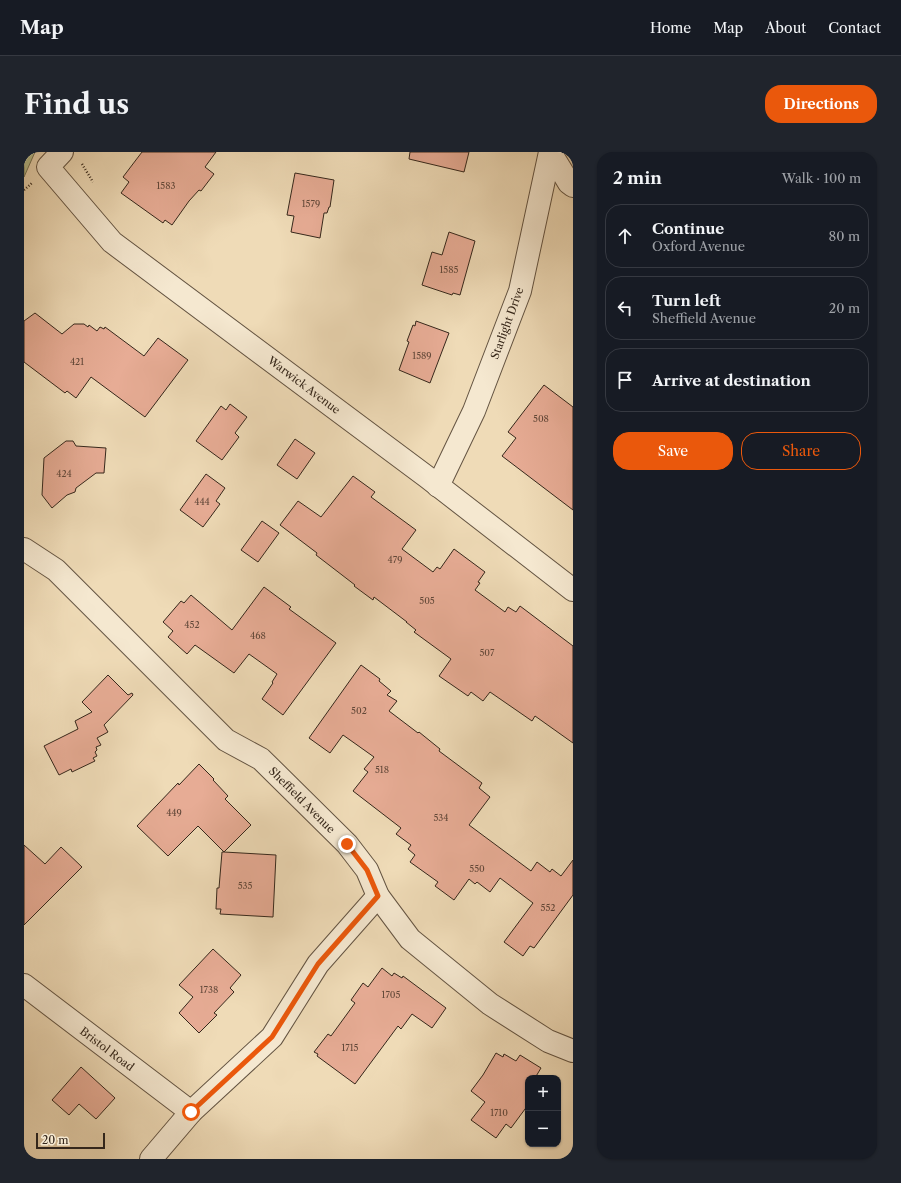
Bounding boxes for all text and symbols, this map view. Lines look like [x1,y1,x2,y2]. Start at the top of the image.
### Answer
text: Map [20,16,64,39]
text: Home [650,19,691,37]
text: Map [713,19,743,37]
text: About [765,19,806,37]
text: Contact [828,19,881,37]
button: Directions [765,85,877,123]
text: Find us [24,87,129,121]
text: 2 min [613,168,662,188]
text: Walk · 100 m [782,170,861,186]
house number: 1583 [157,180,176,191]
house number: 1579 [302,198,320,209]
text: Continue [652,219,724,238]
icon: ahead [614,225,636,247]
text: 80 m [828,228,860,244]
text: Oxford Avenue [652,238,745,254]
house number: 1585 [440,264,459,275]
street label: Starlight Drive [487,285,527,361]
text: Turn left [652,291,721,310]
icon: left [614,297,636,319]
text: 20 m [829,300,860,316]
text: Sheffield Avenue [652,310,756,326]
house number: 1589 [412,350,432,361]
street label: Warwick Avenue [264,352,343,417]
house number: 421 [70,356,84,367]
icon: arrive [614,369,636,391]
text: Arrive at destination [652,371,811,390]
house number: 508 [533,413,549,424]
button: Save [613,432,733,470]
button: Share [741,432,861,470]
house number: 424 [56,468,72,479]
house number: 444 [194,496,210,507]
house number: 479 [388,554,402,565]
house number: 505 [419,595,435,606]
house number: 452 [184,619,200,630]
house number: 468 [250,630,266,641]
house number: 507 [479,647,495,658]
house number: 502 [351,705,367,716]
street label: Sheffield Avenue [266,764,338,836]
house number: 518 [375,764,389,775]
house number: 449 [166,807,182,818]
house number: 534 [433,812,449,823]
route end [338,835,356,853]
house number: 550 [469,863,485,874]
house number: 535 [238,880,252,891]
house number: 552 [541,902,555,913]
house number: 1738 [200,984,218,995]
house number: 1705 [382,989,401,1000]
street label: Bristol Road [77,1024,137,1074]
house number: 1715 [342,1042,359,1053]
map controls [525,1075,561,1147]
button: + [525,1075,561,1111]
route start [182,1103,200,1121]
house number: 1710 [490,1107,508,1118]
button: − [525,1111,561,1147]
scale bar [36,1131,105,1150]
text: 20 m [42,1133,68,1147]

